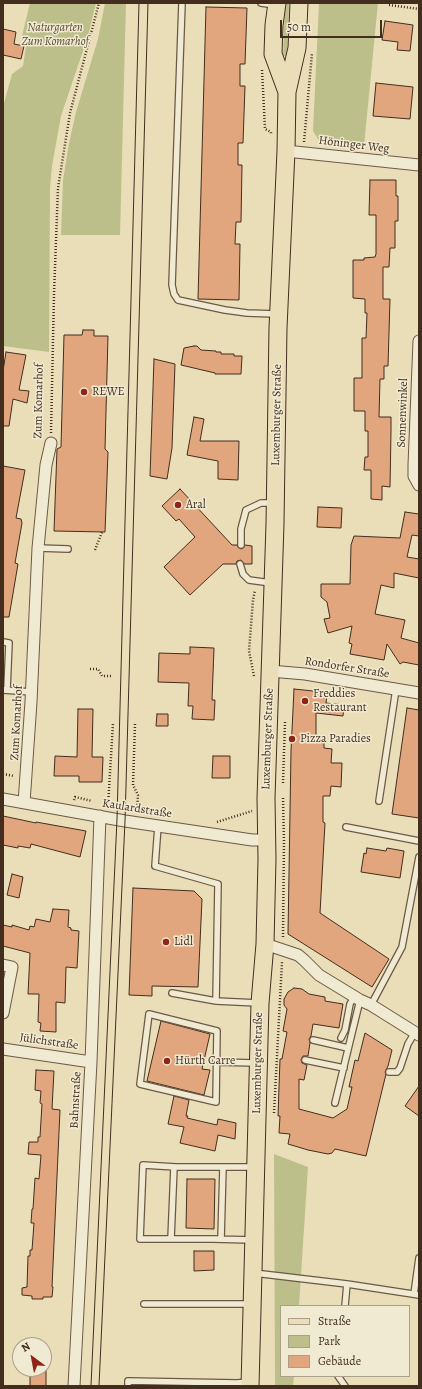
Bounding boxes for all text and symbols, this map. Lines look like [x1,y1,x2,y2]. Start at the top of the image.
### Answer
scale bar [282,12,384,38]
text: 50 m [287,19,311,35]
park label: Naturgarten Zum Komarhof [21,21,89,49]
street label: Höninger Weg [318,134,390,156]
street label: Zum Komarhof [31,363,47,439]
street label: Luxemburger Straße [269,364,285,466]
street label: Sonnenwinkel [395,378,411,448]
place label: REWE [92,385,125,399]
marker: REWE [79,387,89,397]
place label: Aral [186,498,206,512]
marker: Aral [173,500,183,510]
street label: Rondorfer Straße [304,654,390,682]
street label: Zum Komarhof [8,685,26,761]
place label: Freddies Restaurant [313,687,367,715]
street label: Luxemburger Straße [259,688,277,790]
marker: Freddies Restaurant [300,696,310,706]
place label: Pizza Paradies [300,732,371,746]
marker: Pizza Paradies [287,734,297,744]
street label: Kaulardstraße [101,796,173,822]
place label: Lidl [174,935,193,949]
marker: Lidl [161,937,171,947]
street label: Luxemburger Straße [250,1012,266,1114]
street label: Jülichstraße [19,1031,79,1053]
place label: Hürth Carre [175,1054,235,1068]
marker: Hürth Carre [162,1056,172,1066]
street label: Bahnstraße [67,1071,85,1129]
legend [280,1305,410,1377]
text: Straße [318,1313,351,1329]
text: Park [318,1333,341,1349]
north arrow [12,1337,52,1377]
text: N [19,1339,33,1356]
text: Gebäude [318,1353,361,1369]

